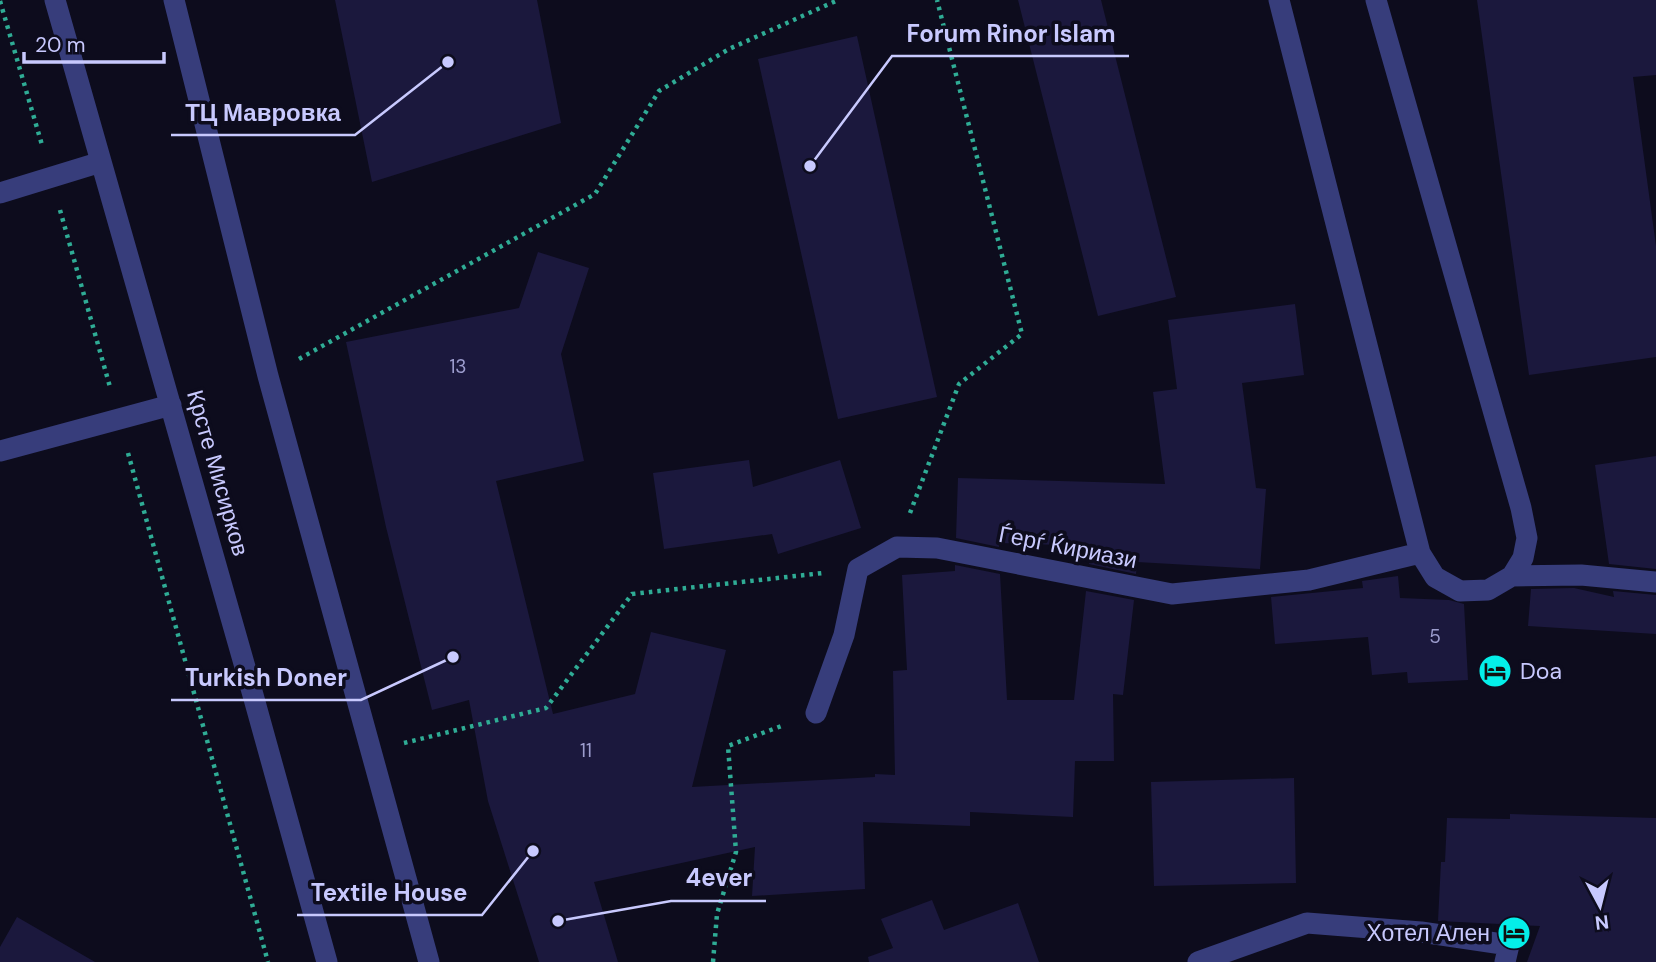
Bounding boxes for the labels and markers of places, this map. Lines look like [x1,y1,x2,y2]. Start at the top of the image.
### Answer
callout: Forum Rinor Islam [892,11,1129,56]
callout: ТЦ Мавровка [171,90,355,135]
hotel icon: Doa [1476,652,1514,690]
callout: Turkish Doner [171,655,361,700]
place label: Doa [1520,656,1562,686]
callout: 4ever [671,856,766,901]
callout: Textile House [297,870,482,915]
hotel icon: Хотел Ален [1495,914,1533,952]
place label: Хотел Ален [1367,918,1490,948]

